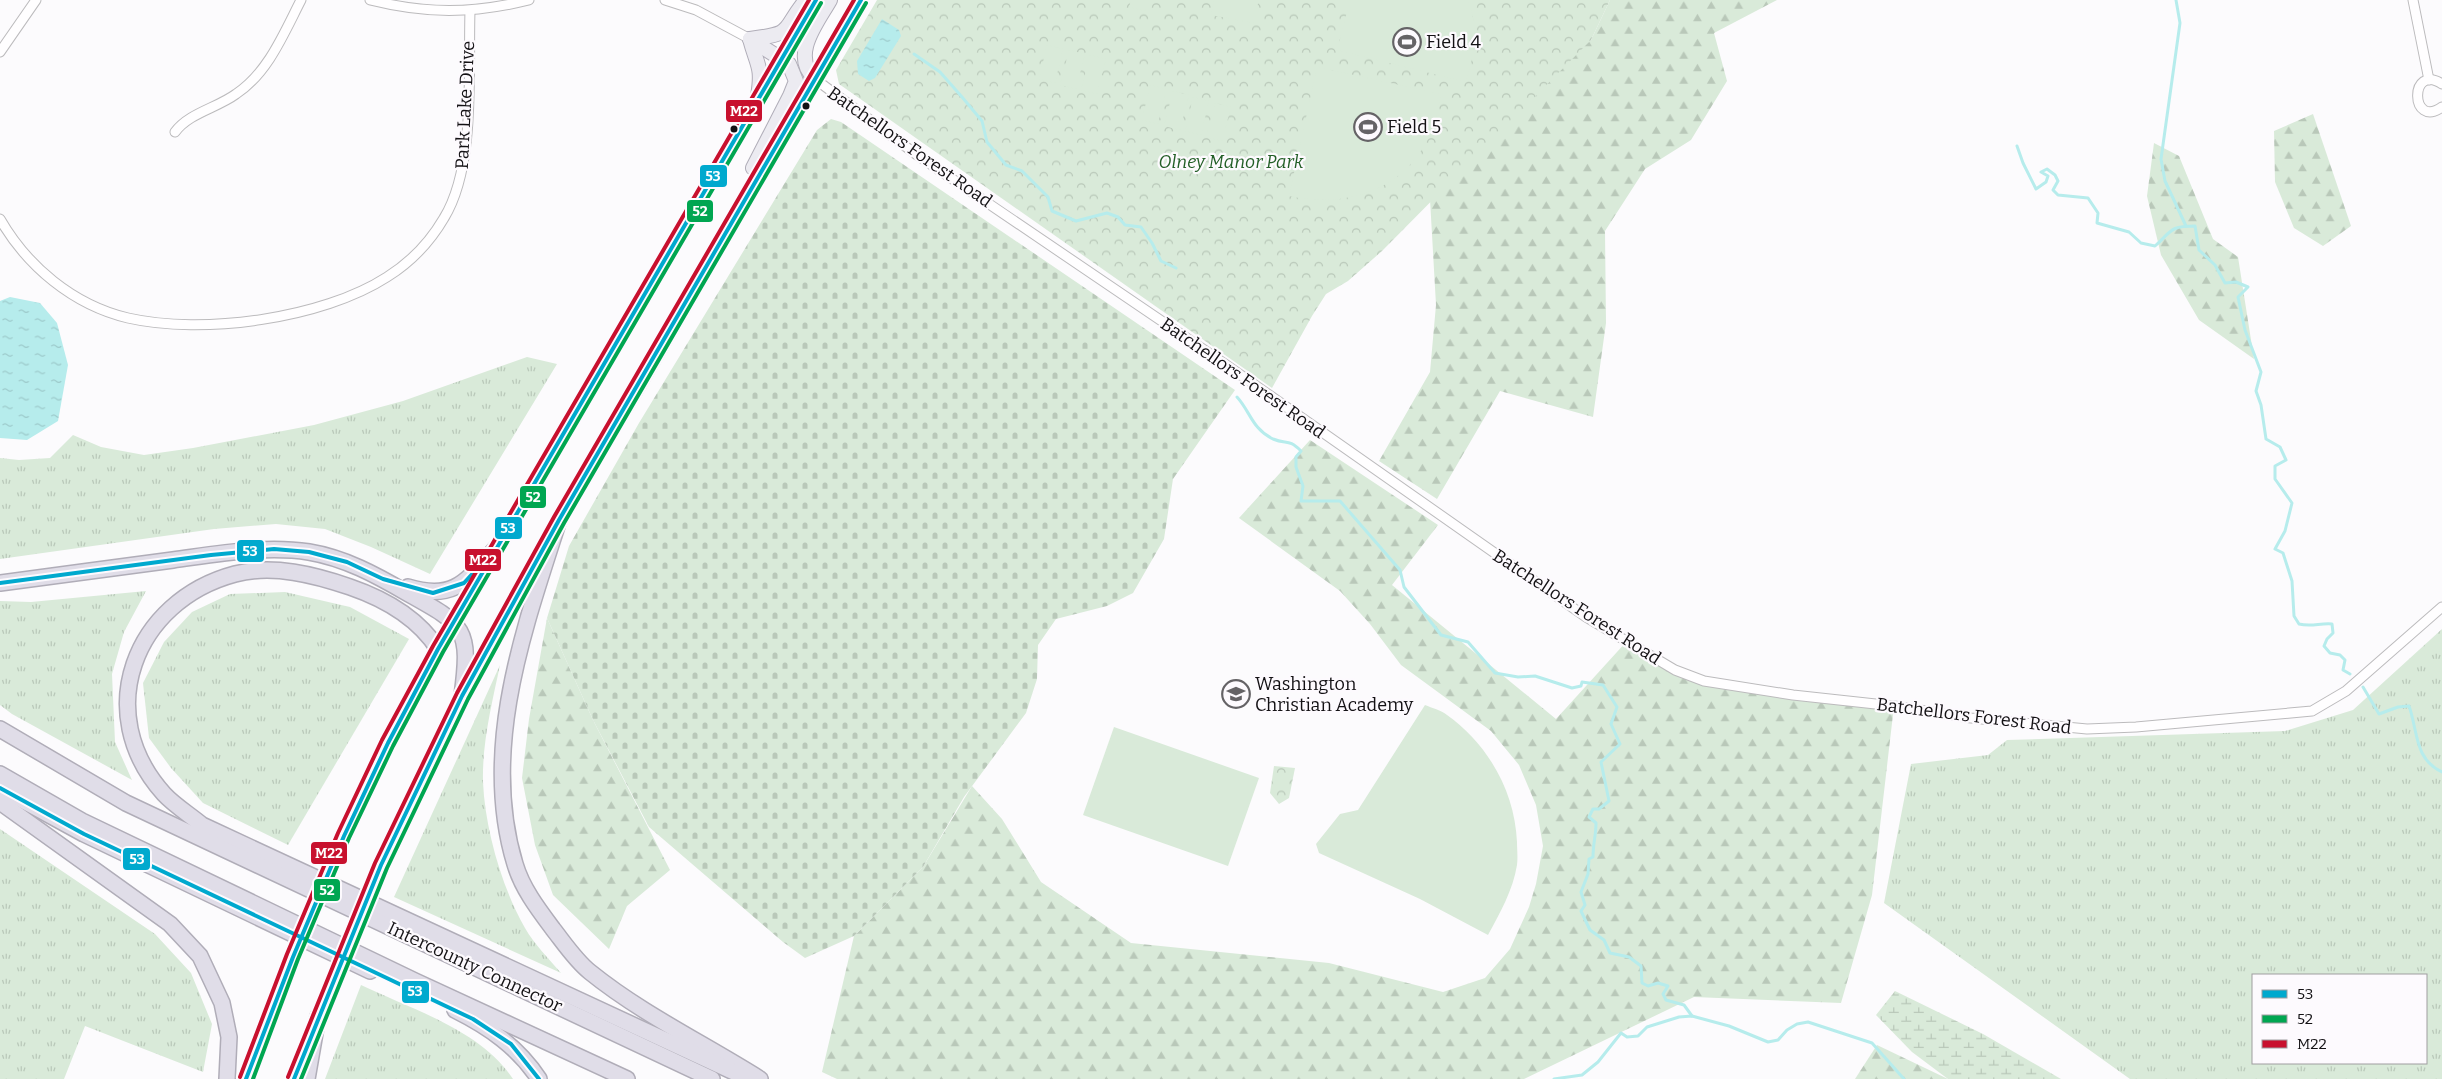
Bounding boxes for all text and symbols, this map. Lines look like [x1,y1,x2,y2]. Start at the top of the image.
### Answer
sports icon: Field 4 [1392,27,1422,57]
place label: Field 4 [1426,31,1481,53]
street label: Park Lake Drive [451,40,479,170]
street label: Batchellors Forest Road [823,82,997,212]
line badge: M22 [725,99,763,123]
unlabelled marker [801,101,811,111]
text: M22 [730,103,758,120]
sports icon: Field 5 [1353,112,1383,142]
place label: Field 5 [1387,116,1441,138]
unlabelled marker [729,124,739,134]
park label: Olney Manor Park [1159,151,1304,173]
line badge: 53 [699,164,728,188]
text: 53 [705,168,721,185]
line badge: 52 [686,199,714,223]
text: 52 [692,203,708,220]
street label: Batchellors Forest Road [1156,313,1330,443]
line badge: 52 [519,485,547,509]
text: 52 [525,489,541,506]
line badge: 53 [494,516,523,540]
text: 53 [500,520,516,537]
line badge: 53 [236,539,265,563]
text: 53 [242,543,258,560]
street label: Batchellors Forest Road [1489,544,1665,670]
line badge: M22 [464,548,502,572]
text: M22 [469,552,497,569]
place label: Washington Christian Academy [1255,673,1414,716]
school or university icon: Washington Christian Academy [1221,679,1251,709]
street label: Batchellors Forest Road [1875,693,2073,739]
line badge: M22 [310,841,348,865]
text: M22 [315,845,343,862]
line badge: 53 [122,847,151,871]
text: 53 [129,851,145,868]
line badge: 52 [313,878,341,902]
text: 52 [319,882,335,899]
street label: Intercounty Connector [384,917,566,1017]
legend [2252,974,2427,1064]
line badge: 53 [401,980,430,1004]
text: 53 [407,983,423,1000]
text: 53 [2297,985,2313,1003]
text: 52 [2297,1010,2313,1028]
text: M22 [2297,1035,2327,1053]

